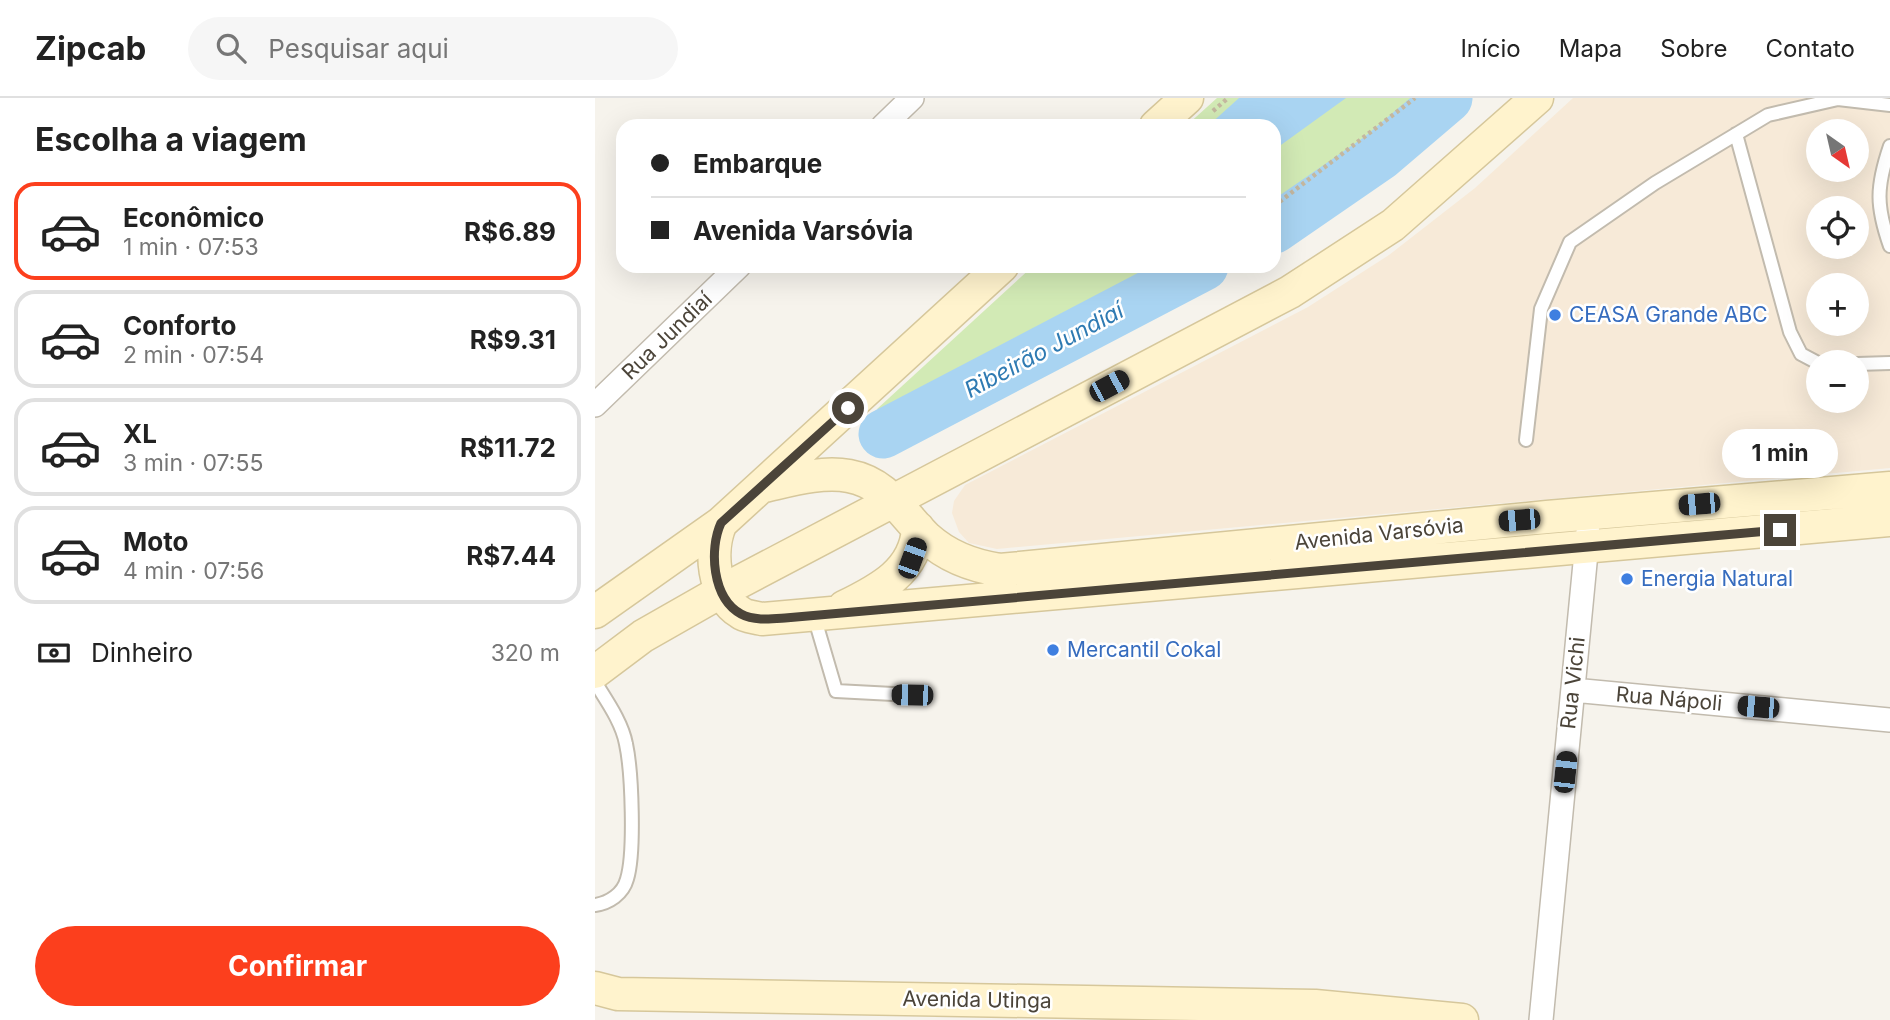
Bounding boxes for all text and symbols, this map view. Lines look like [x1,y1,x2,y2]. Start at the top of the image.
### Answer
search box [188,17,678,80]
text: Zipcab [35,28,146,68]
icon: search [212,29,250,67]
text: Pesquisar aqui [268,33,449,64]
text: Início [1460,34,1521,63]
text: Mapa [1559,34,1622,63]
text: Sobre [1660,34,1727,63]
text: Contato [1765,34,1855,63]
north arrow [1806,119,1869,182]
map controls [1806,119,1869,413]
text: Escolha a viagem [35,120,307,159]
text: Embarque [693,148,822,179]
button: locate [1806,196,1869,259]
icon: car [39,200,102,263]
text: Econômico [123,202,264,233]
text: Avenida Varsóvia [693,215,913,246]
text: R$6.89 [464,216,556,247]
text: 1 min · 07:53 [123,233,259,261]
button: + [1806,273,1869,336]
street label: Rua Jundiaí [617,286,717,385]
water label: Ribeirão Jundiaí [960,295,1130,404]
place label: CEASA Grande ABC [1569,302,1768,327]
marker: CEASA Grande ABC [1547,307,1563,323]
icon: car [39,308,102,371]
text: Conforto [123,310,236,341]
text: R$9.31 [470,324,556,355]
text: 2 min · 07:54 [123,341,264,369]
button: − [1806,350,1869,413]
car [1086,367,1133,405]
route start [832,392,864,424]
icon: car [39,416,102,479]
text: XL [123,418,157,449]
callout: 1 min [1722,428,1838,478]
text: R$11.72 [460,432,556,463]
text: 1 min [1752,439,1808,467]
text: 3 min · 07:55 [123,449,263,477]
car [1678,492,1721,516]
car [1498,508,1541,532]
street label: Avenida Varsóvia [1293,512,1465,555]
route end [1764,514,1796,546]
icon: car [39,524,102,587]
text: Moto [123,526,188,557]
car [895,535,930,581]
text: R$7.44 [466,540,556,571]
text: 4 min · 07:56 [123,557,264,585]
place label: Energia Natural [1641,566,1793,591]
marker: Energia Natural [1619,571,1635,587]
icon: cash [35,634,73,672]
street label: Rua Vichi [1555,636,1590,730]
text: Dinheiro [91,637,193,668]
place label: Mercantil Cokal [1067,637,1221,662]
text: 320 m [491,639,560,667]
marker: Mercantil Cokal [1045,642,1061,658]
street label: Rua Nápoli [1615,681,1723,716]
car [891,684,934,706]
car [1737,695,1780,719]
car [1553,750,1578,794]
button: Confirmar [35,926,560,1006]
street label: Avenida Utinga [902,986,1052,1013]

